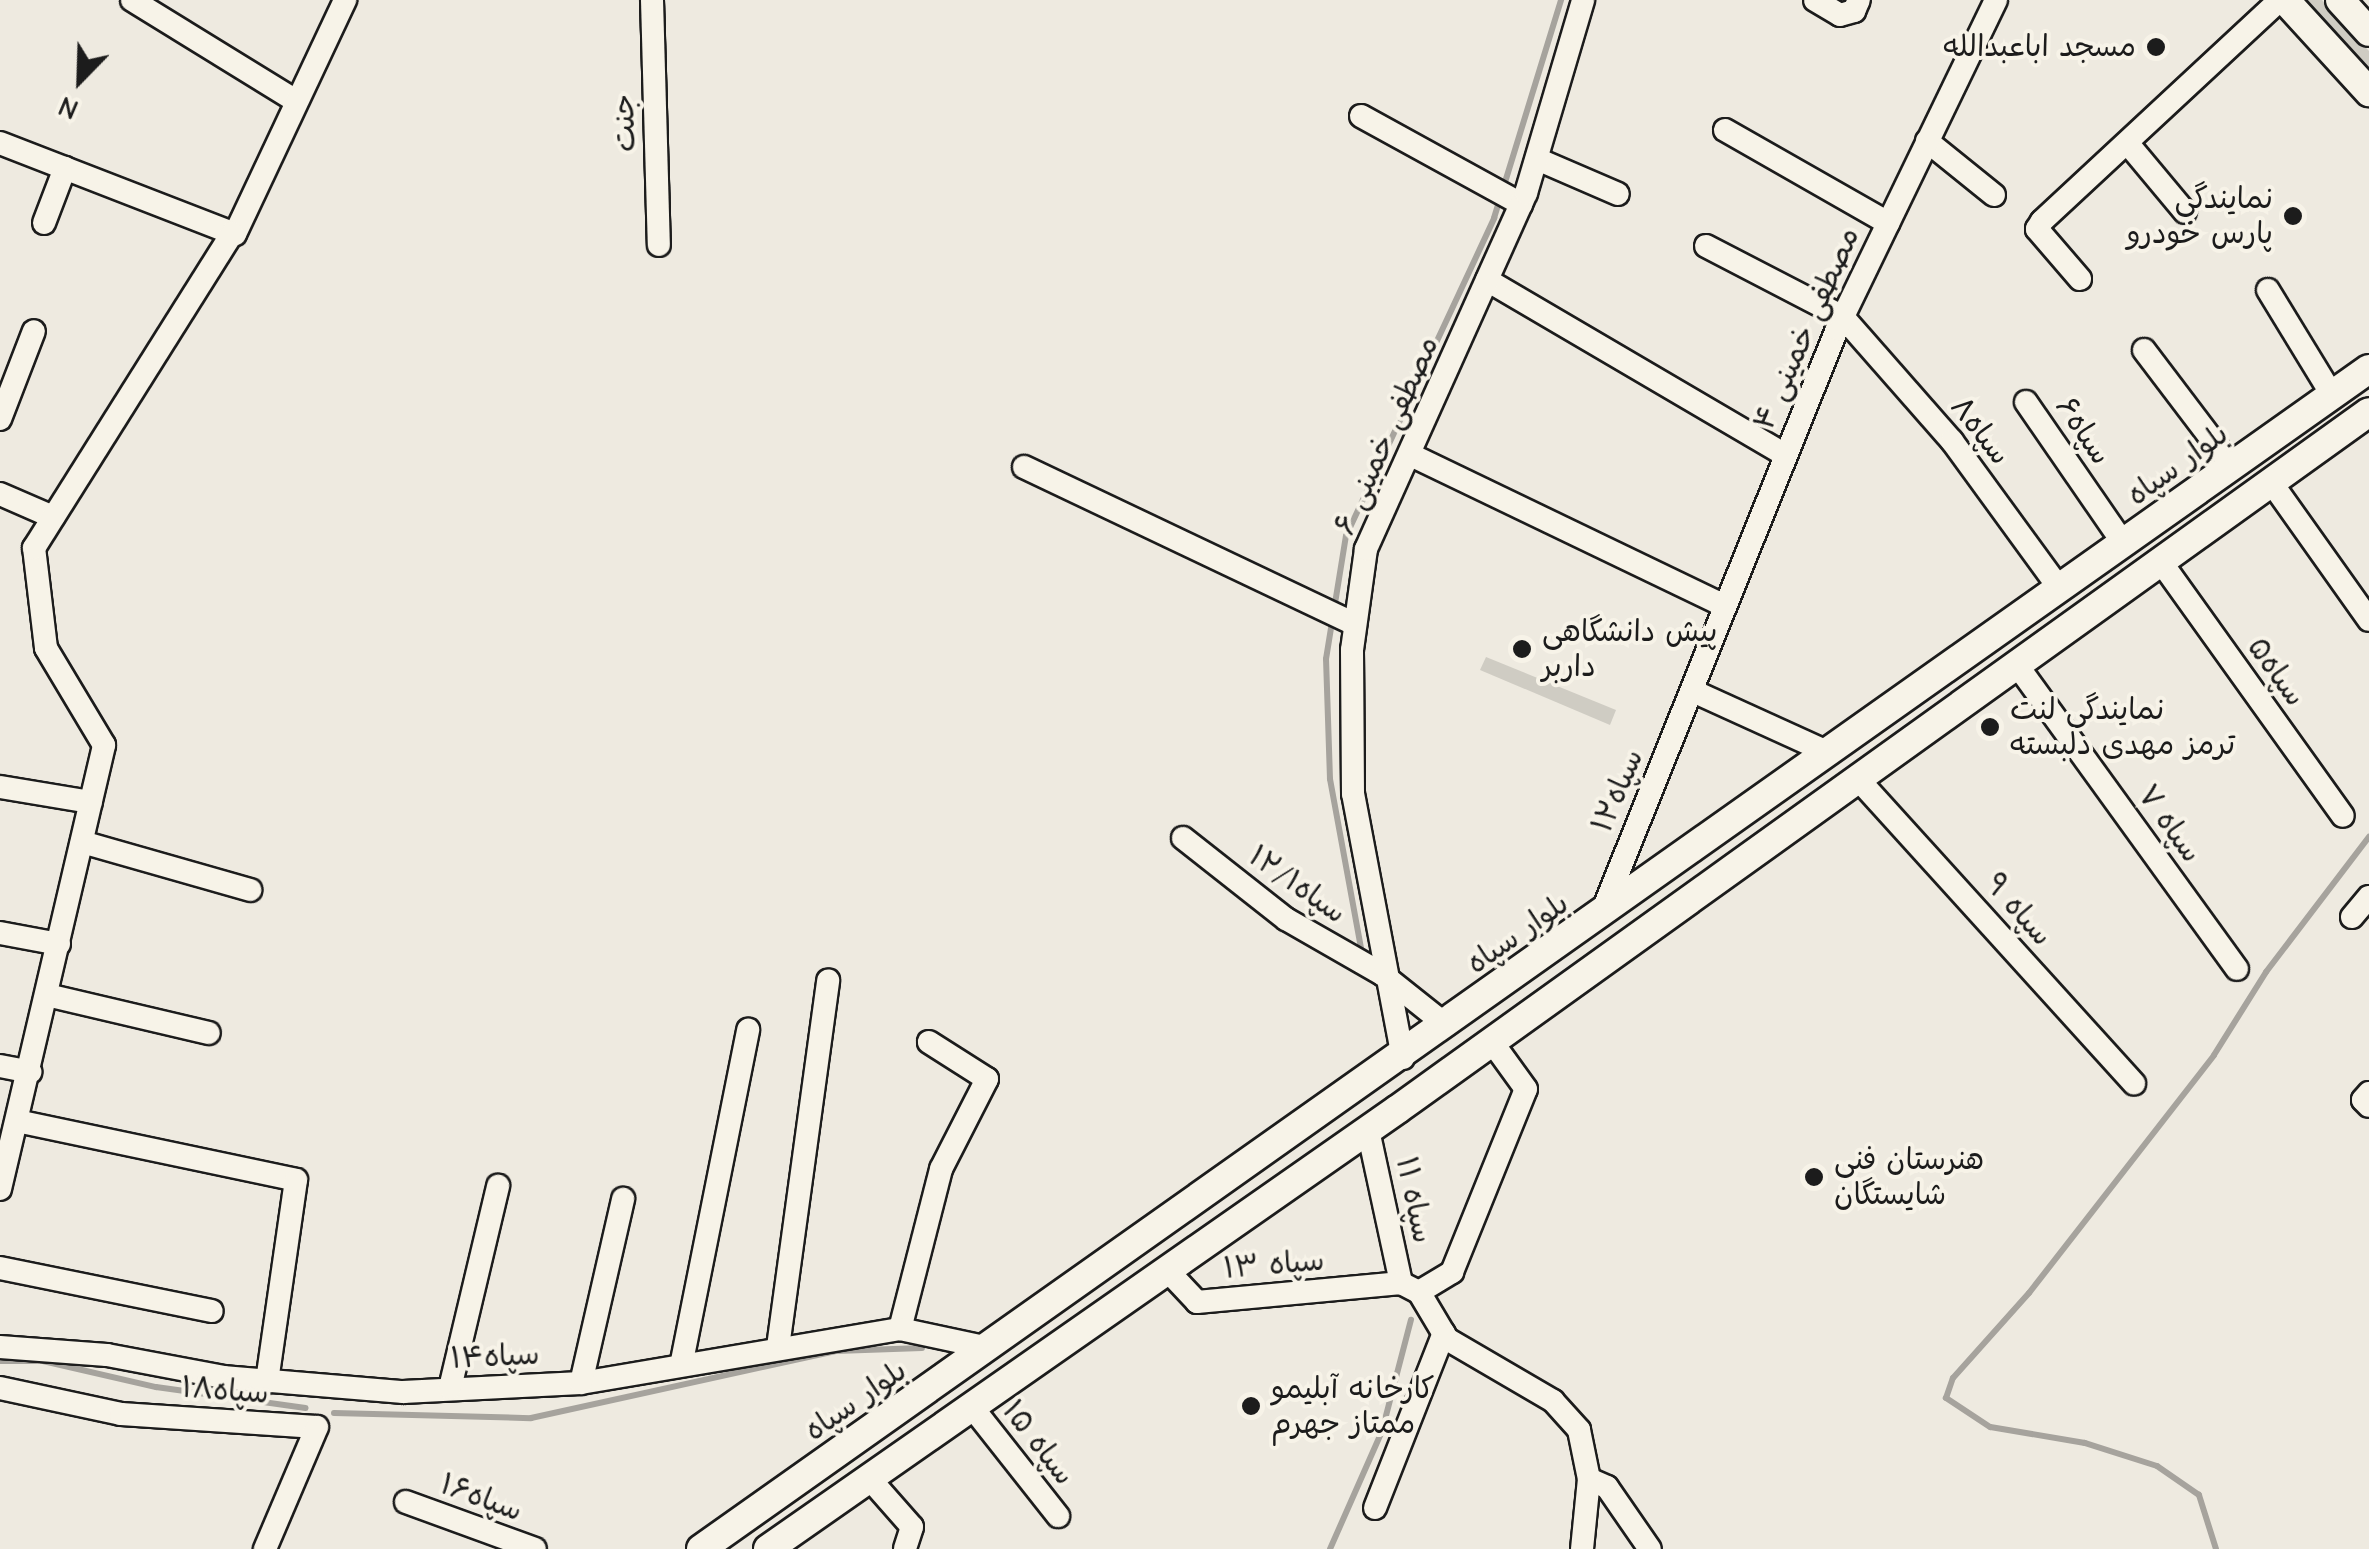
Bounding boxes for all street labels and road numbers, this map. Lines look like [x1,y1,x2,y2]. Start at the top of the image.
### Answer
street label: جنت [606,93,644,153]
street label: مصطفی خمینی ۴ [1746,222,1868,436]
street label: مصطفی خمینی ۶ [1327,331,1447,541]
street label: سپاه۸ [1942,390,2018,472]
street label: سپاه۶ [2047,390,2119,472]
street label: بلوار سپاه [2120,416,2236,514]
street label: سپاه۵ [2239,631,2313,713]
street label: سپاه۱۲ [1584,744,1652,838]
street label: سپاه ۷ [2129,778,2209,870]
street label: سپاه۱۲/۱ [1241,839,1353,931]
street label: سپاه ۹ [1976,867,2060,953]
street label: بلوار سپاه [1460,886,1576,982]
street label: سپاه ۱۱ [1387,1154,1441,1246]
street label: سپاه ۱۳ [1222,1243,1326,1287]
street label: سپاه۱۴ [450,1337,540,1377]
street label: بلوار سپاه [798,1353,914,1449]
street label: سپاه۱۸ [180,1370,270,1412]
street label: سپاه ۱۵ [994,1394,1082,1492]
street label: سپاه۱۶ [435,1467,527,1529]

